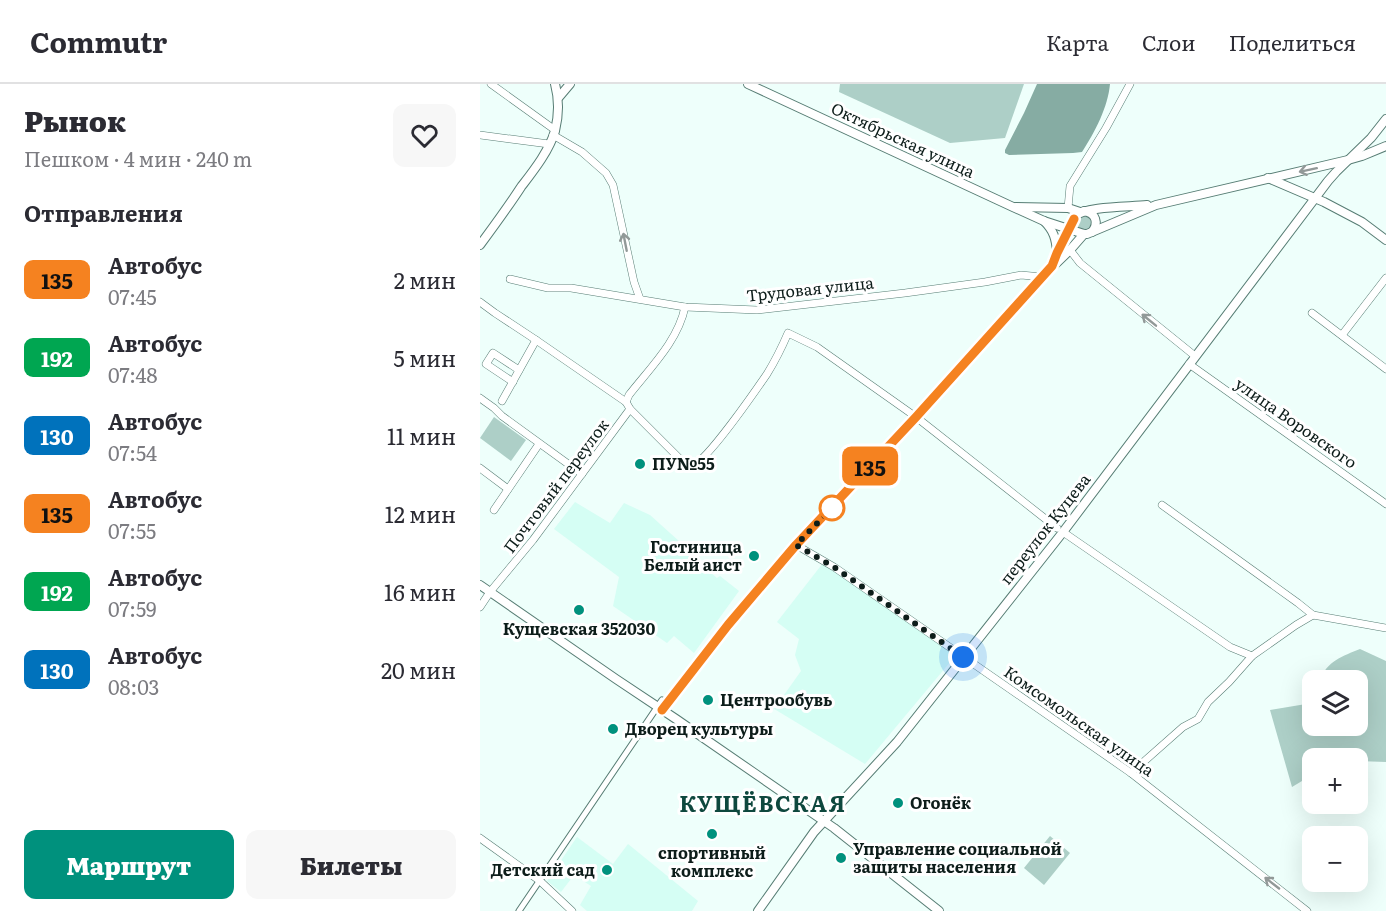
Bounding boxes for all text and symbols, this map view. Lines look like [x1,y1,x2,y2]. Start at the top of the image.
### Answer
text: Commutr [30,20,167,62]
text: Карта [1046,26,1109,57]
text: Слои [1142,26,1196,57]
text: Поделиться [1229,26,1356,57]
street label: Октябрьская улица [828,95,979,183]
text: Рынок [24,99,126,141]
button: heart [393,104,456,167]
text: Пешком · 4 мин · 240 m [24,143,252,173]
one-way arrow [1299,165,1318,176]
text: Отправления [24,196,183,229]
one-way arrow [619,233,630,253]
text: Автобус [108,248,202,281]
text: 2 мин [394,263,456,296]
text: 135 [41,264,73,295]
street label: Трудовая улица [745,269,875,307]
text: 07:45 [108,281,157,311]
one-way arrow [1142,313,1158,326]
text: Автобус [108,326,202,359]
text: 5 мин [394,341,456,374]
text: 192 [41,342,73,373]
text: 07:48 [108,359,158,389]
street label: улица Воровского [1231,371,1363,473]
text: Автобус [108,404,202,437]
street label: Почтовый переулок [497,413,614,557]
text: 11 мин [387,419,456,452]
text: 130 [40,420,74,451]
text: 07:54 [108,437,157,467]
line badge: 135 [836,446,904,485]
place label: ПУ№55 [652,451,715,475]
text: 135 [854,451,886,482]
marker: ПУ№55 [633,457,647,471]
street label: переулок Куцева [993,467,1095,589]
text: Автобус [108,482,202,515]
unlabelled marker [819,495,845,521]
text: 12 мин [385,497,456,530]
text: 135 [41,498,73,529]
text: 07:55 [108,515,156,545]
place label: Гостиница Белый аист [644,534,743,576]
marker: Гостиница Белый аист [747,549,761,563]
text: Автобус [108,560,202,593]
text: 16 мин [384,575,456,608]
text: 192 [41,576,73,607]
text: 07:59 [108,593,157,623]
marker: Кущевская 352030 [572,603,586,617]
place label: Кущевская 352030 [503,616,655,640]
text: Автобус [108,638,202,671]
your location [948,642,978,672]
text: 20 мин [381,653,456,686]
text: 130 [40,654,74,685]
street label: Комсомольская улица [1000,659,1160,781]
map controls [1302,670,1368,892]
button: layers [1302,670,1368,736]
text: 08:03 [108,671,159,701]
place label: Центрообувь [720,687,833,711]
marker: Центрообувь [701,693,715,707]
place label: Дворец культуры [625,716,773,740]
marker: Дворец культуры [606,722,620,736]
button: + [1302,748,1368,814]
district label: КУЩЁВСКАЯ [679,786,847,819]
place label: Огонёк [910,790,972,814]
marker: Огонёк [891,796,905,810]
button: − [1302,826,1368,892]
marker: спортивный комплекс [705,827,719,841]
button: Маршрут [24,830,234,899]
button: Билеты [246,830,456,899]
place label: Управление социальной защиты населения [853,836,1062,878]
place label: спортивный комплекс [658,840,766,882]
marker: Управление социальной защиты населения [834,851,848,865]
place label: Детский сад [491,857,595,881]
marker: Детский сад [600,863,614,877]
one-way arrow [1264,877,1280,890]

